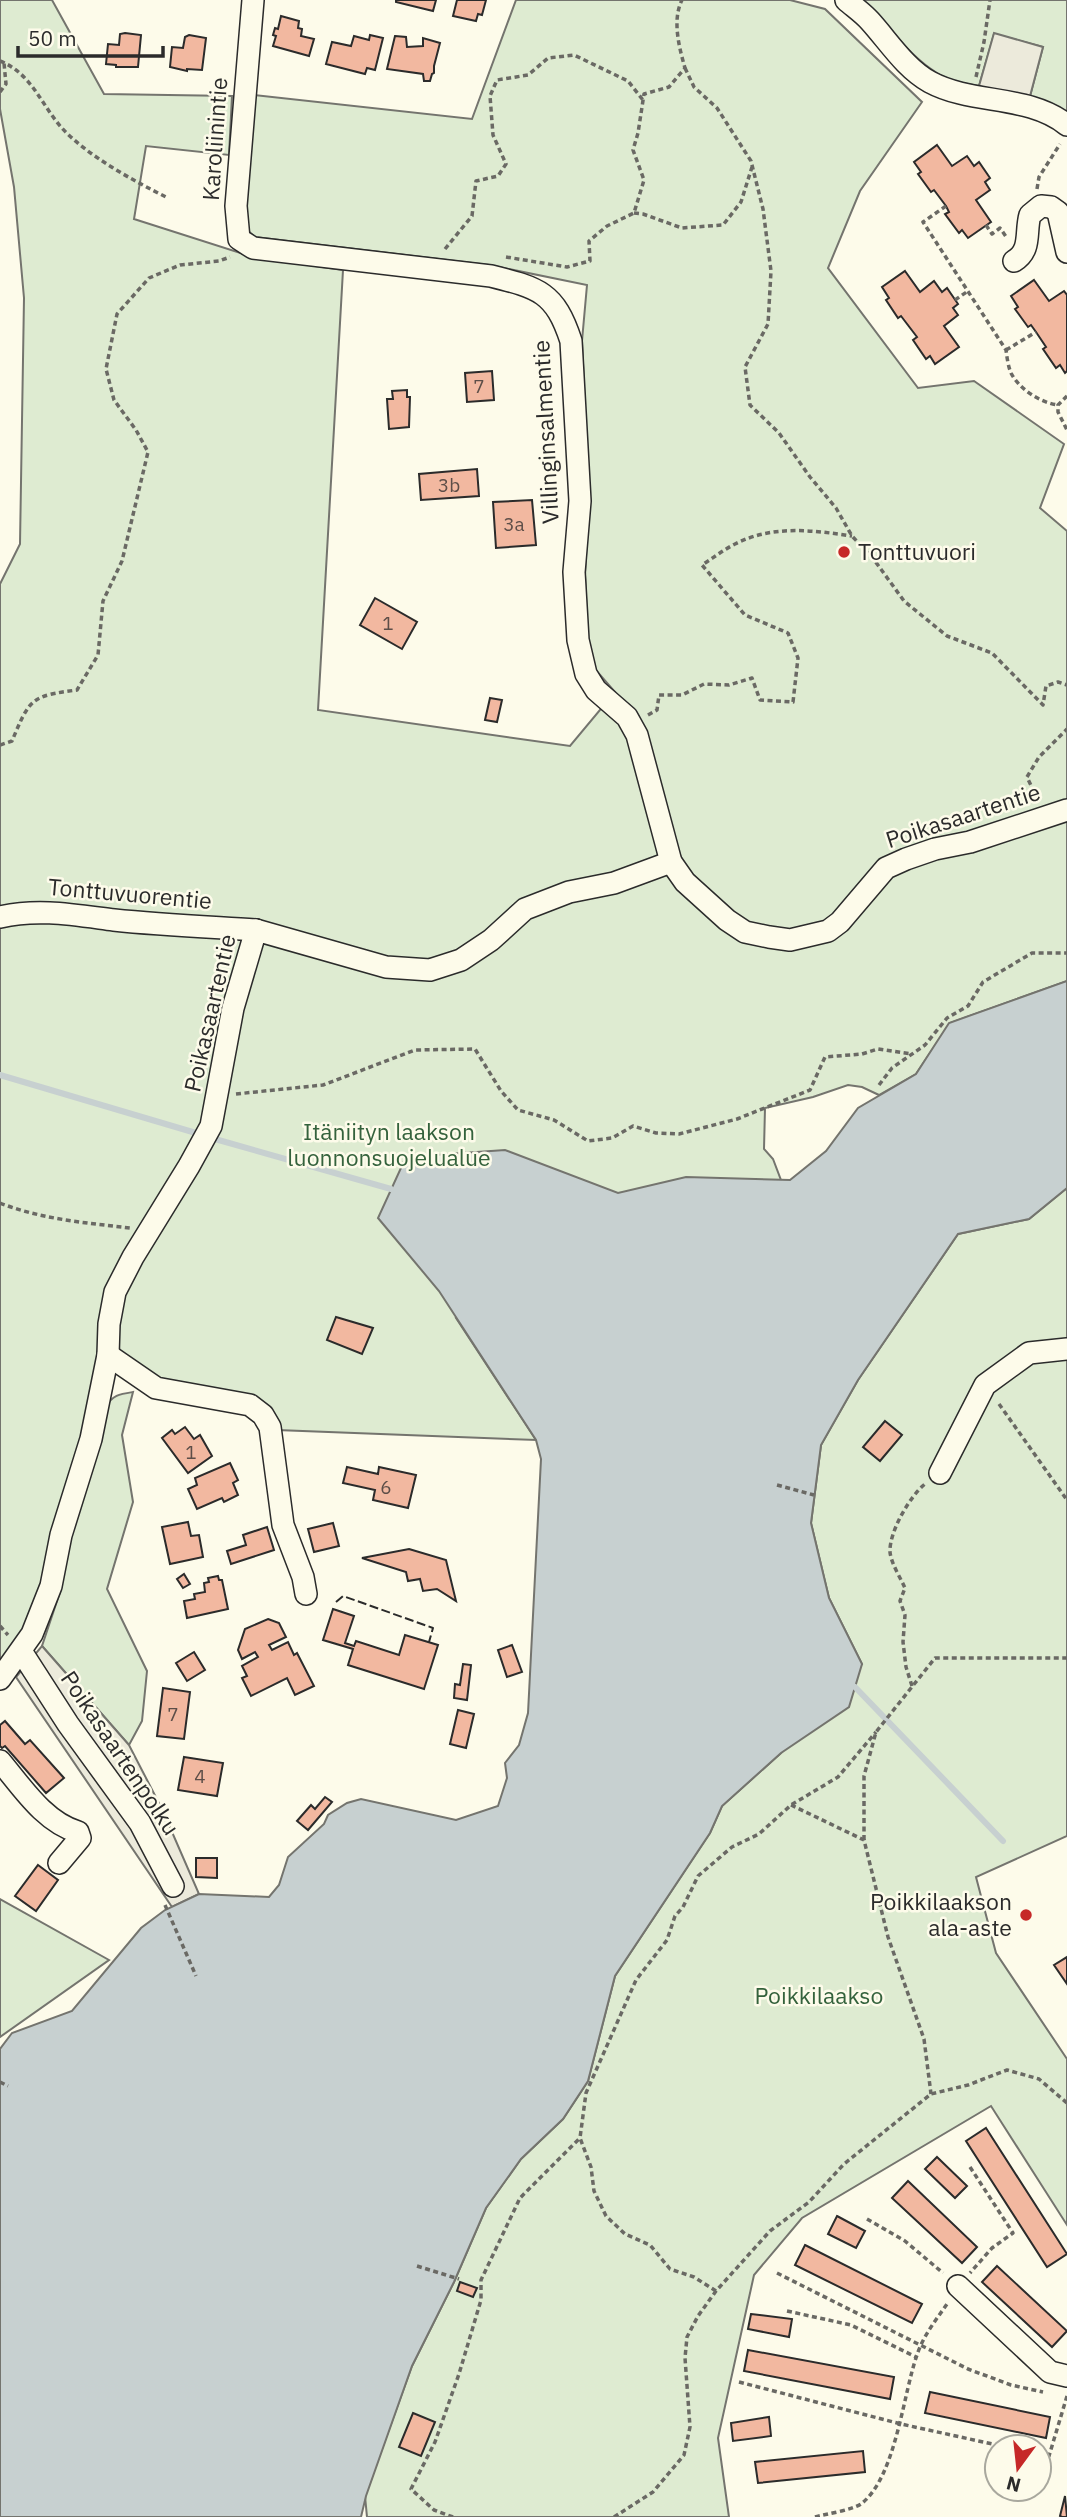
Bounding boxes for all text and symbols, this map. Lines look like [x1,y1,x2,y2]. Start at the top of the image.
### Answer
scale bar [18,14,163,58]
text: 50 m [28,24,77,52]
street label: Karoliinintie [195,76,233,202]
street label: Villinginsalmentie [525,339,565,525]
house number: 7 [473,374,485,398]
house number: 3b [438,473,460,497]
house number: 3a [503,512,525,536]
place label: Tonttuvuori [858,536,976,566]
marker: Tonttuvuori [836,544,852,560]
house number: 1 [382,611,394,635]
street label: Poikasaartentie [882,776,1044,854]
street label: Tonttuvuorentie [47,871,213,915]
street label: Poikasaartentie [176,931,242,1095]
park label: Itäniityn laakson luonnonsuojelualue [287,1116,491,1172]
house number: 1 [185,1440,197,1464]
house number: 6 [380,1475,392,1499]
street label: Poikasaartenpolku [55,1665,187,1840]
house number: 7 [167,1702,179,1726]
house number: 4 [194,1764,206,1788]
place label: Poikkilaakson ala-aste [870,1886,1012,1942]
marker: Poikkilaakson ala-aste [1018,1907,1034,1923]
park label: Poikkilaakso [755,1980,883,2010]
north arrow [983,2433,1053,2503]
text: N [1004,2471,1023,2498]

